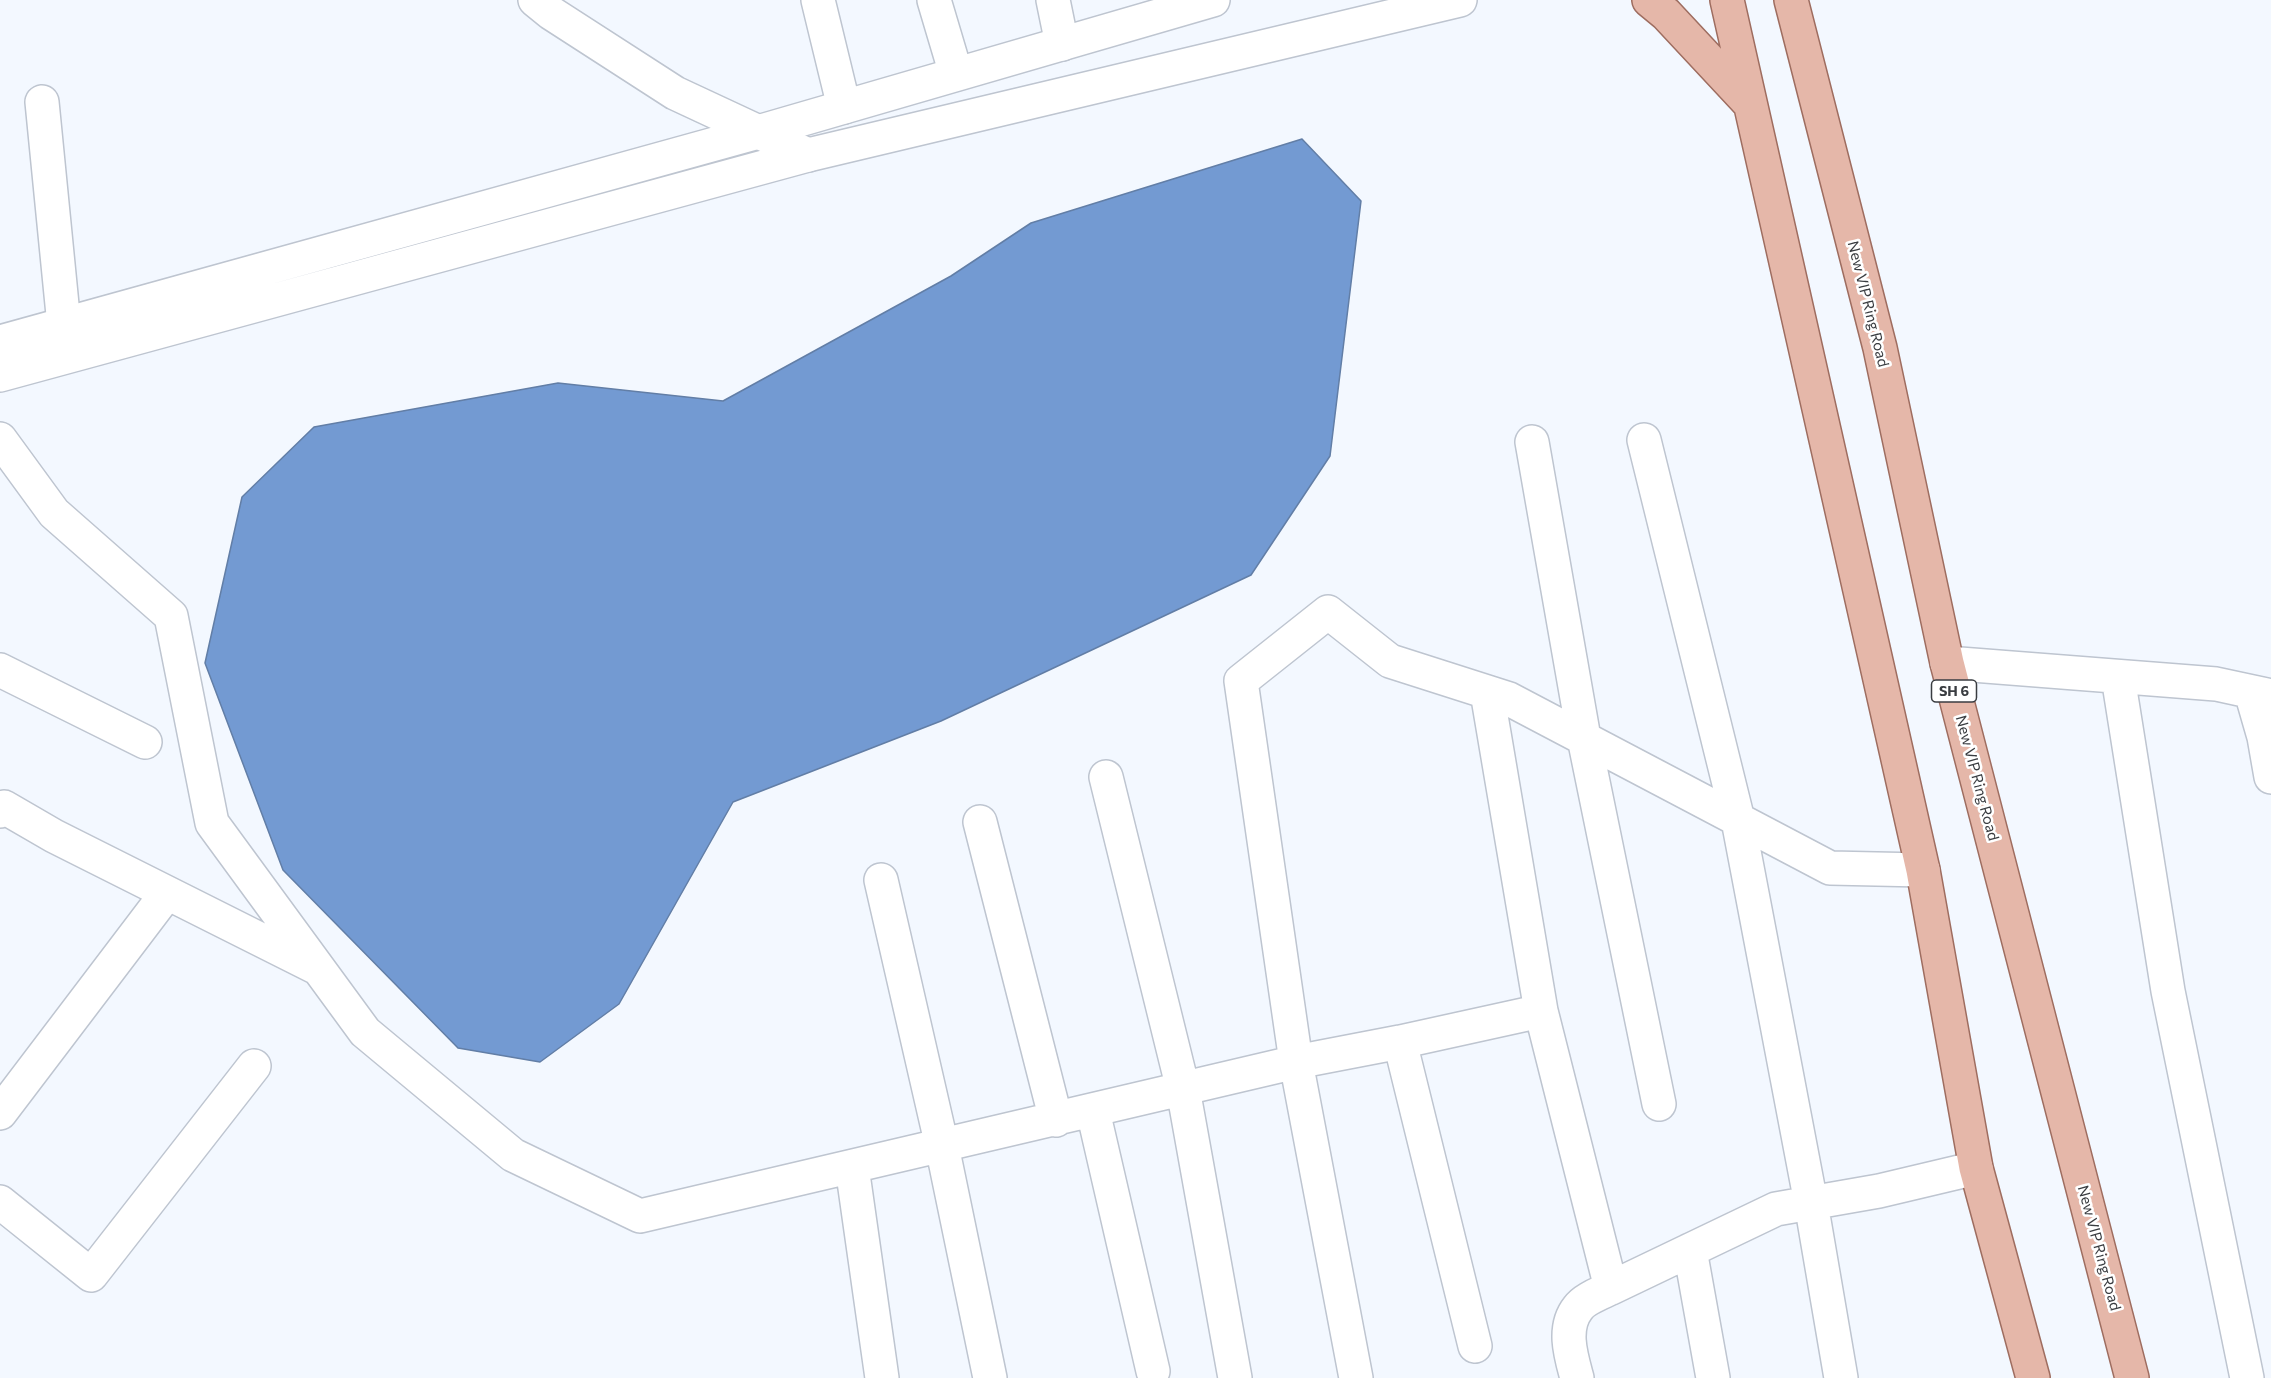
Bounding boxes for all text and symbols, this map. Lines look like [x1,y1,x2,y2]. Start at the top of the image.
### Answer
street label: New VIP Ring Road [1844,239,1892,369]
road number: SH 6 [1932,680,1976,702]
street label: New VIP Ring Road [1952,713,2002,843]
street label: New VIP Ring Road [2074,1183,2124,1313]

